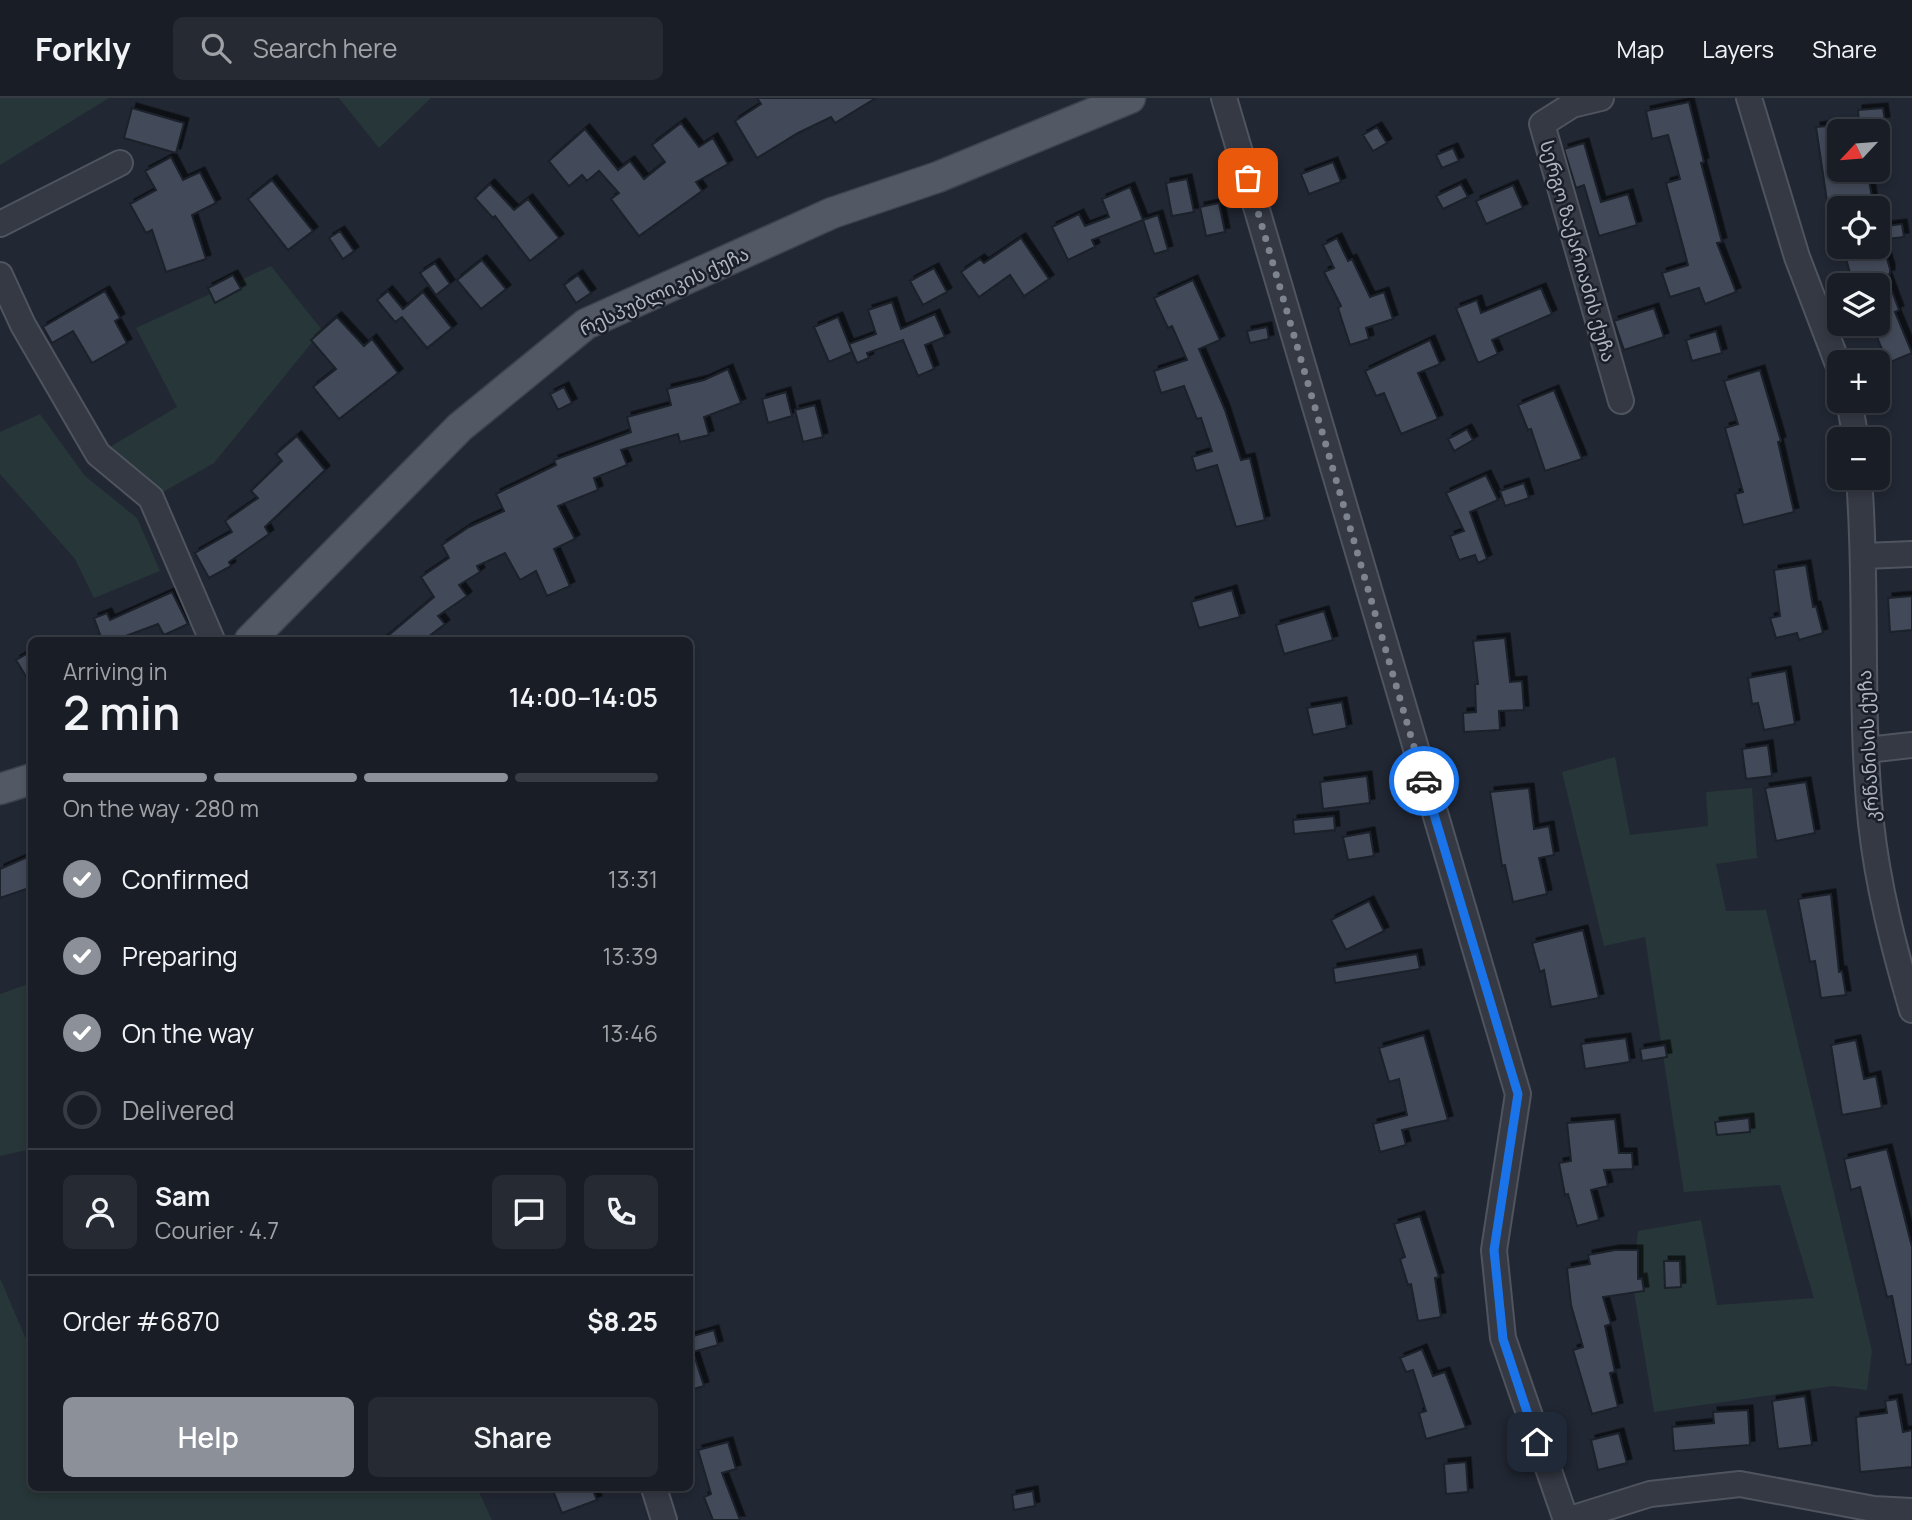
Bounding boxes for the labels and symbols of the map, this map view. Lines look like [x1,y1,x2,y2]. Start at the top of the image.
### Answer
north arrow [1827,119,1890,182]
street label: სერგო ზაქარიაძის ქუჩა [1534,137,1622,365]
pin [1218,148,1278,208]
street label: რესპუბლიკის ქუჩა [575,240,753,342]
street label: კრწანისის ქუჩა [1851,669,1885,823]
courier [1389,746,1459,816]
pin [1507,1412,1567,1472]

